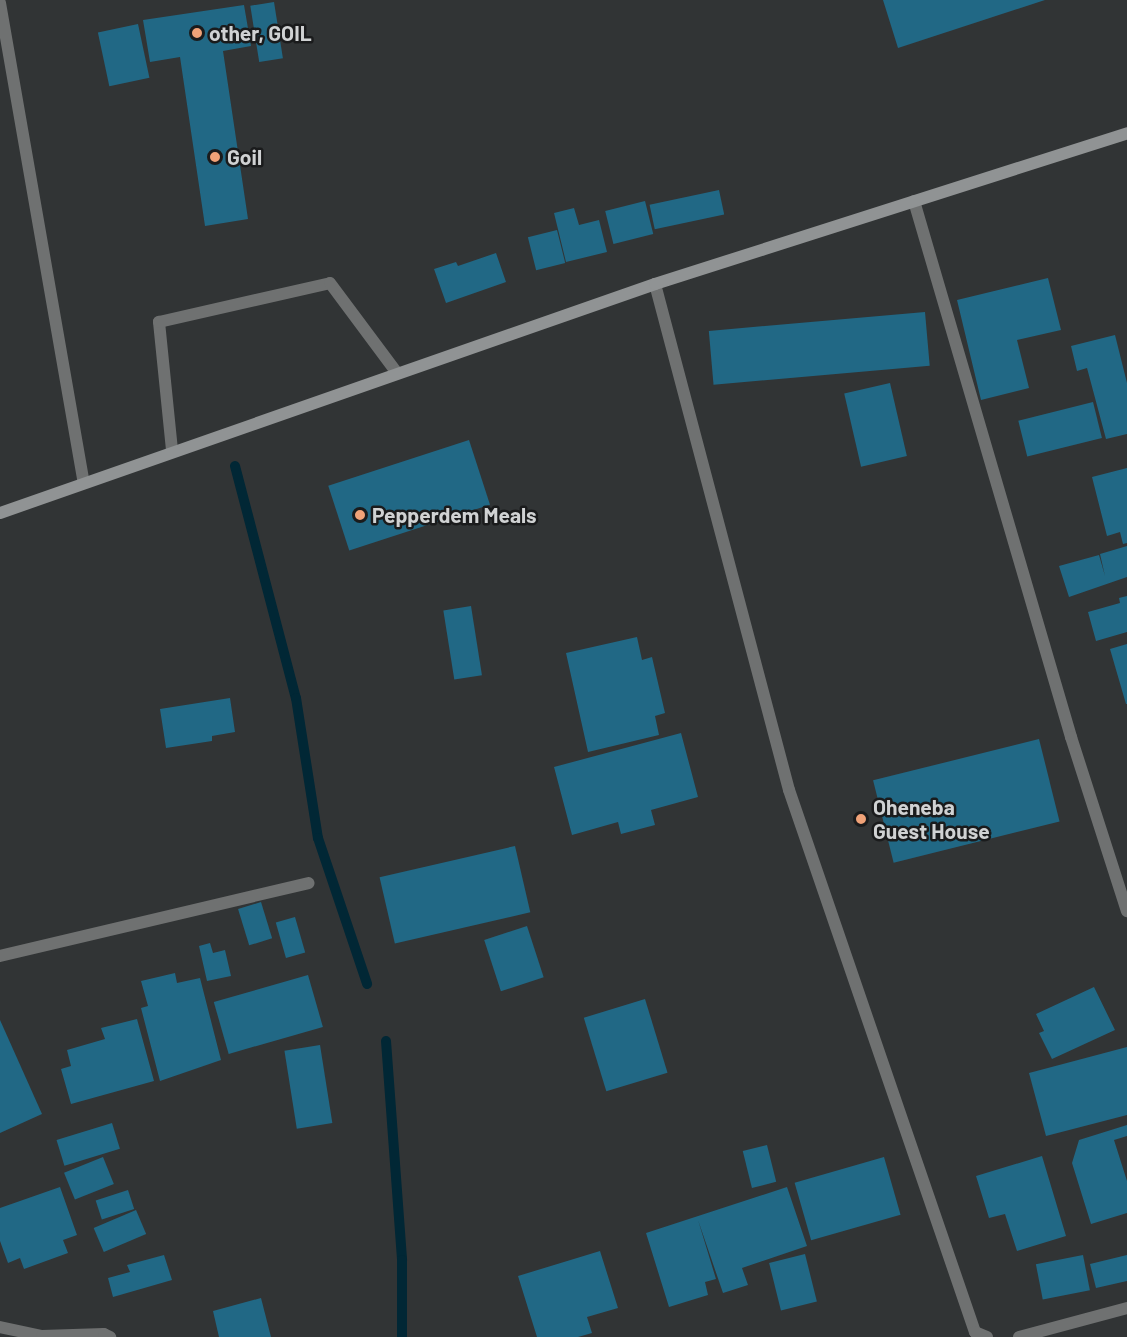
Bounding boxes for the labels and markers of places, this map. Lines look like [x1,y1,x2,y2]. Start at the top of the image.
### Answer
place label: other, GOIL [209,20,312,46]
marker: other, GOIL [190,26,204,40]
place label: Goil [227,144,262,170]
marker: Goil [208,150,222,164]
place label: Pepperdem Meals [372,502,537,528]
marker: Pepperdem Meals [353,508,367,522]
place label: Oheneba Guest House [873,794,990,844]
marker: Oheneba Guest House [854,812,868,826]

